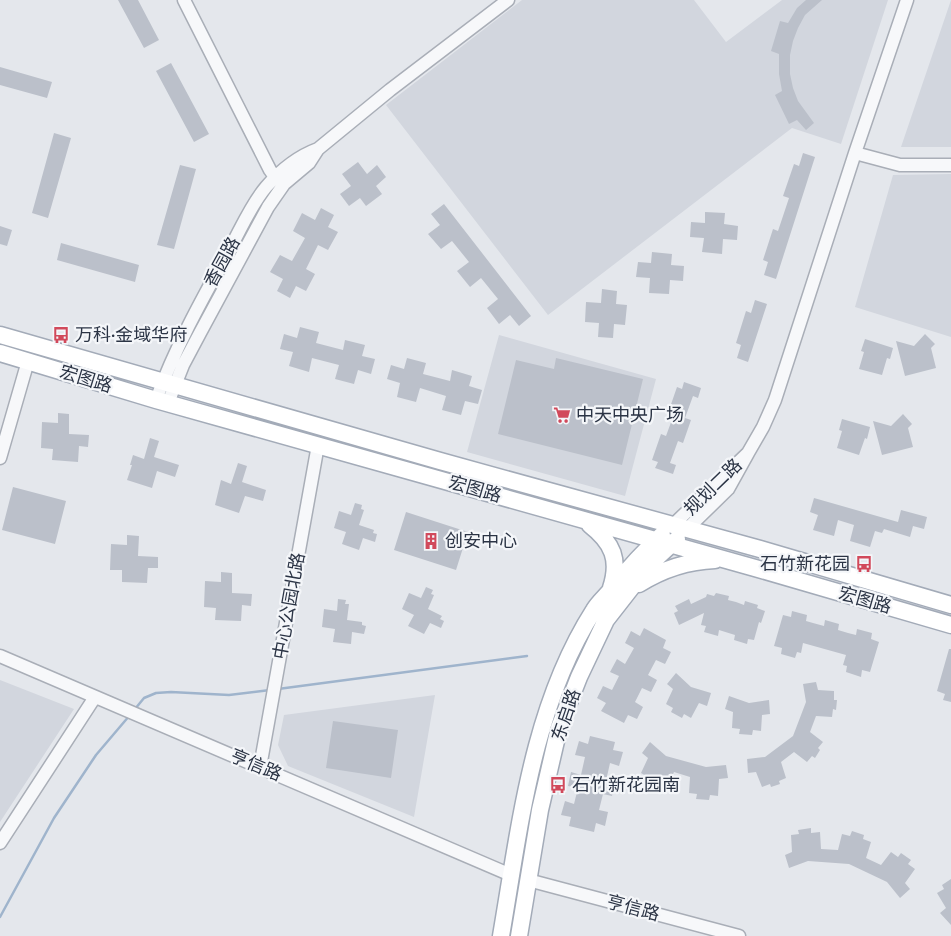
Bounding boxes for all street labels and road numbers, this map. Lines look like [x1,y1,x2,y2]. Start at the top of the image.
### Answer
street label: 香园路 [199,233,245,291]
street label: 宏图路 [57,361,115,397]
street label: 规划二路 [679,454,747,520]
street label: 宏图路 [446,471,504,507]
street label: 中心公园北路 [269,551,309,661]
street label: 宏图路 [836,582,894,618]
street label: 东启路 [547,686,585,744]
street label: 亨信路 [227,744,285,786]
street label: 亨信路 [604,890,662,926]

